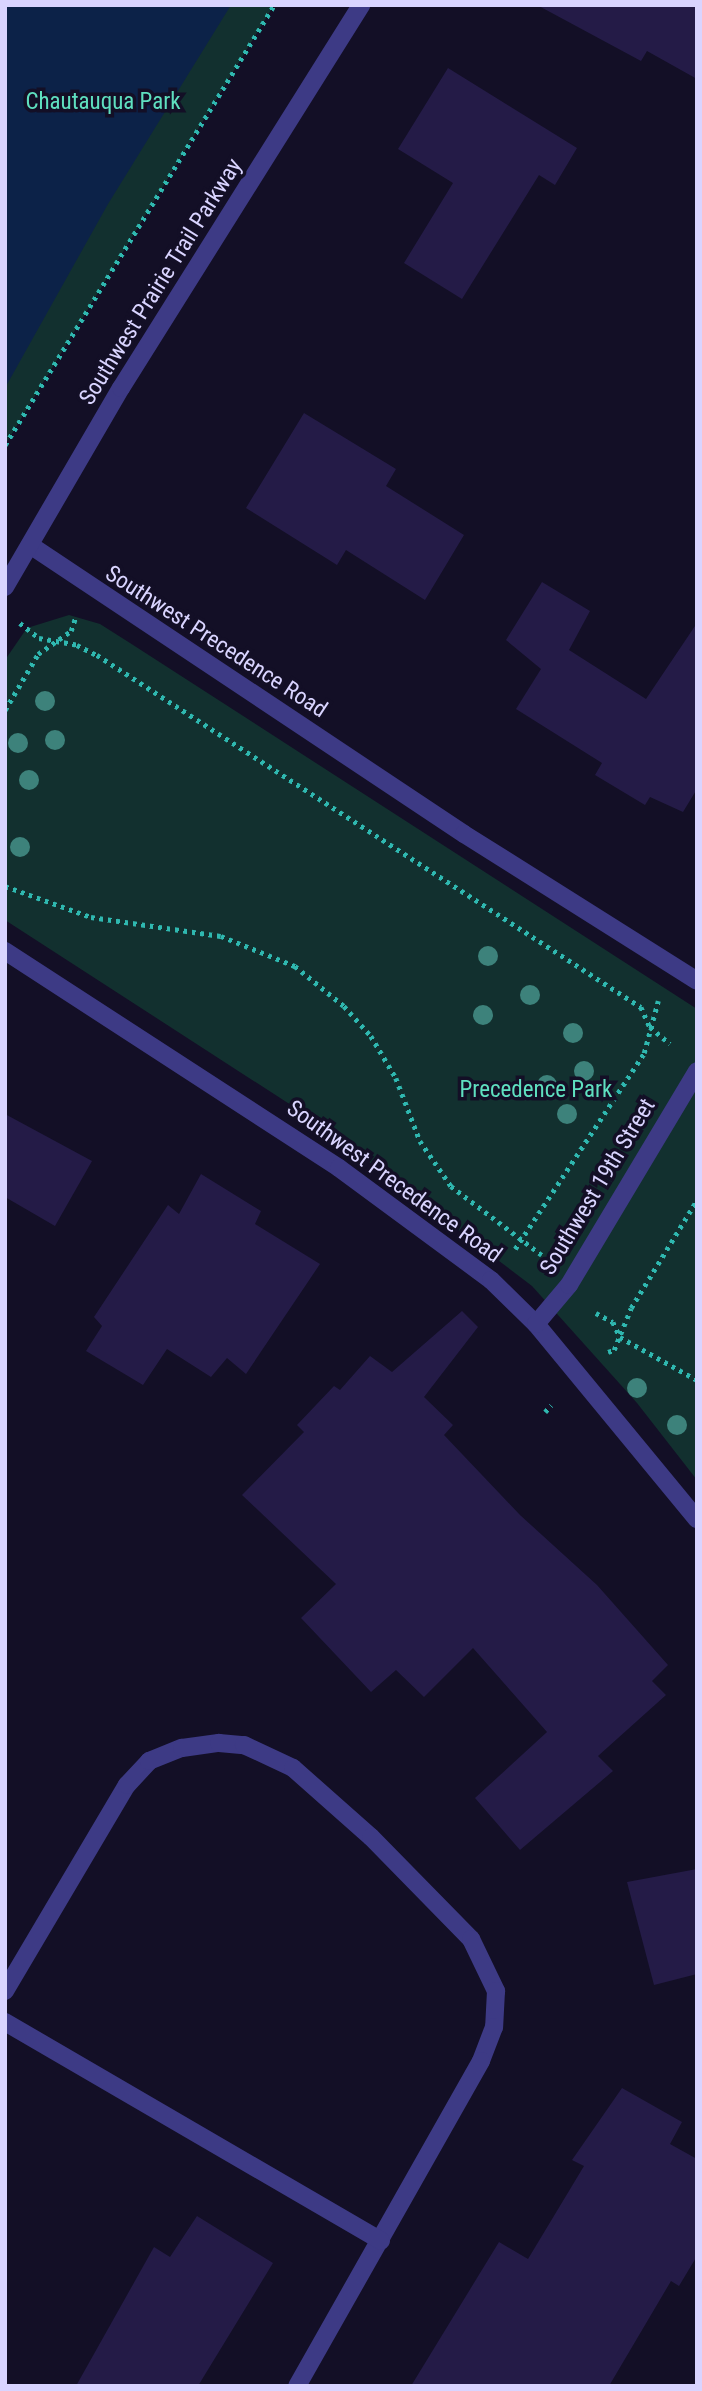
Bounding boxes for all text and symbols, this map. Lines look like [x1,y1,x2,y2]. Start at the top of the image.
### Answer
park label: Chautauqua Park [25,88,181,116]
street label: Southwest Prairie Trail Parkway [74,154,248,410]
street label: Southwest Precedence Road [100,560,332,724]
park label: Precedence Park [460,1076,612,1104]
street label: Southwest 19th Street [535,1094,661,1280]
street label: Southwest Precedence Road [281,1095,507,1269]

